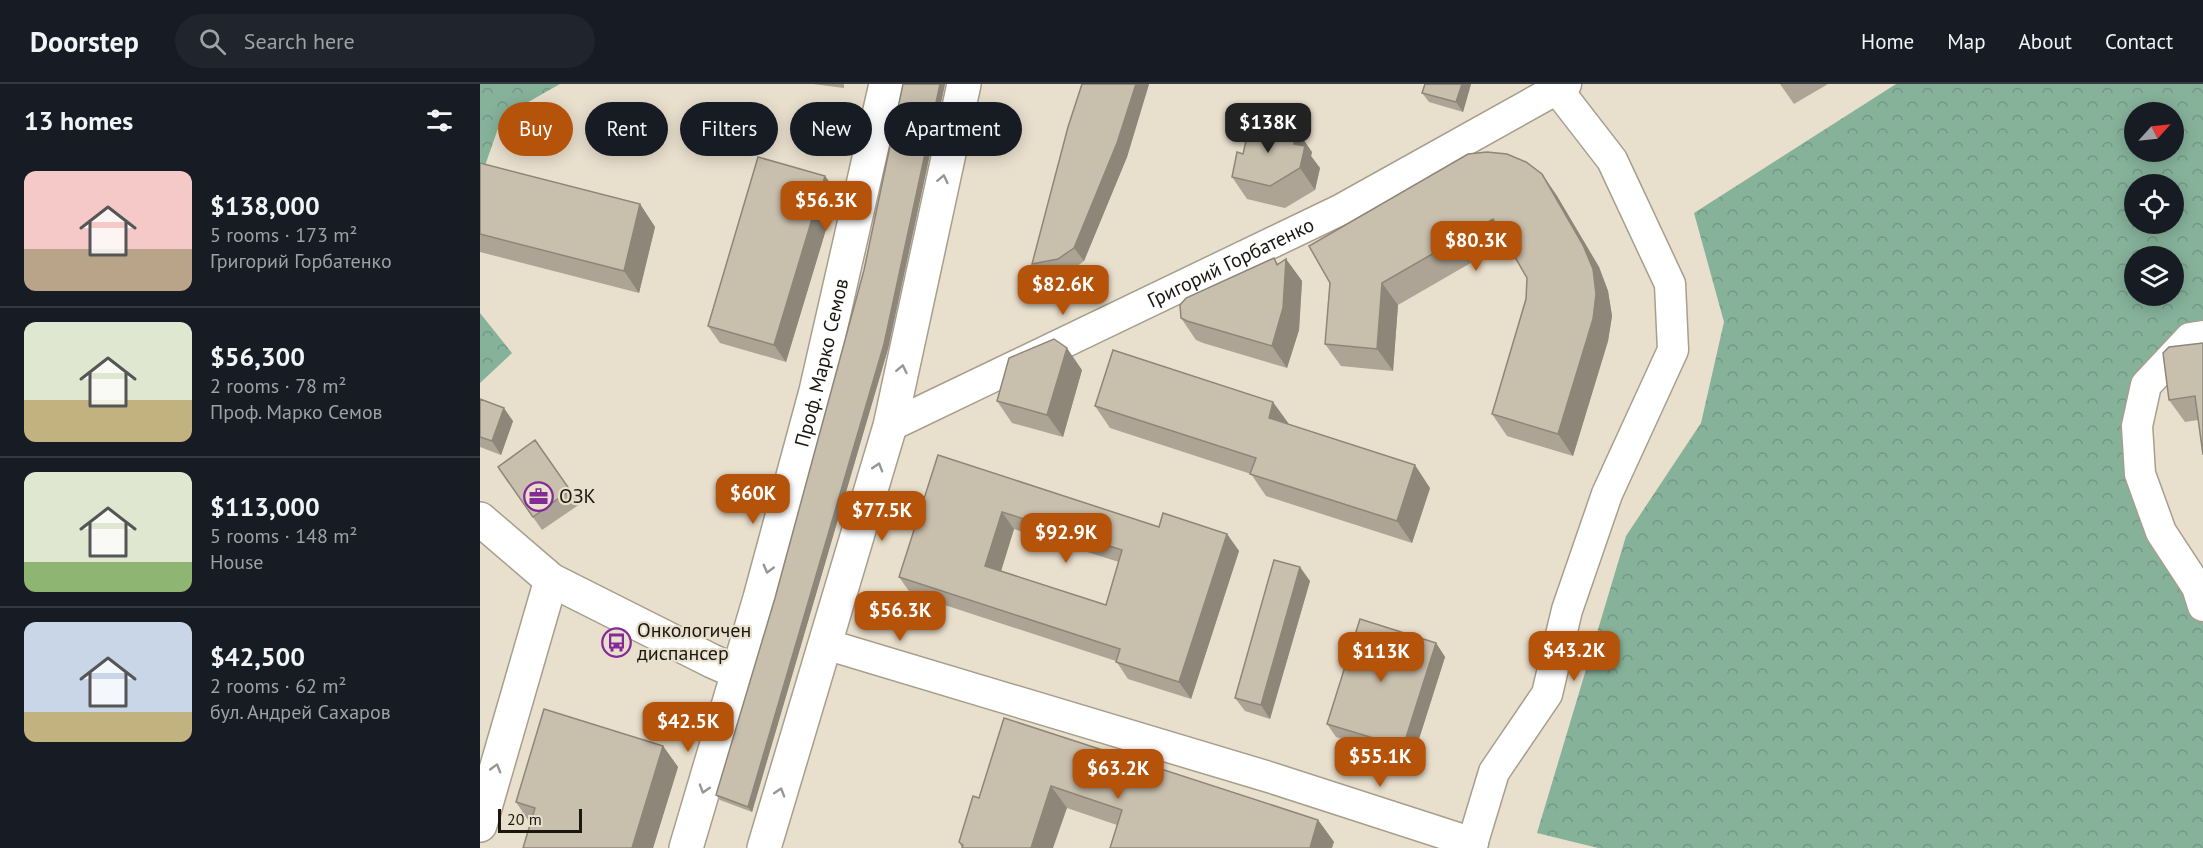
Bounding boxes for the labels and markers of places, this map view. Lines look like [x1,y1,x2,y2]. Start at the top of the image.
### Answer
pin: $138K [1226,103,1310,154]
pin: $56.3K [777,181,875,232]
pin: $80.3K [1427,221,1525,272]
pin: $82.6K [1014,265,1112,316]
pin: $60K [717,474,789,525]
office icon: ОЗК [522,480,554,512]
place label: ОЗК [559,483,596,509]
pin: $77.5K [833,491,931,542]
pin: $92.9K [1017,513,1115,564]
pin: $56.3K [851,591,949,642]
place label: Онкологичен диспансер [637,617,751,666]
bus stop icon: Онкологичен диспансер [600,626,632,658]
pin: $43.2K [1525,631,1623,682]
pin: $113K [1339,632,1423,683]
pin: $42.5K [639,702,737,753]
pin: $55.1K [1331,737,1429,788]
pin: $63.2K [1069,749,1167,800]

